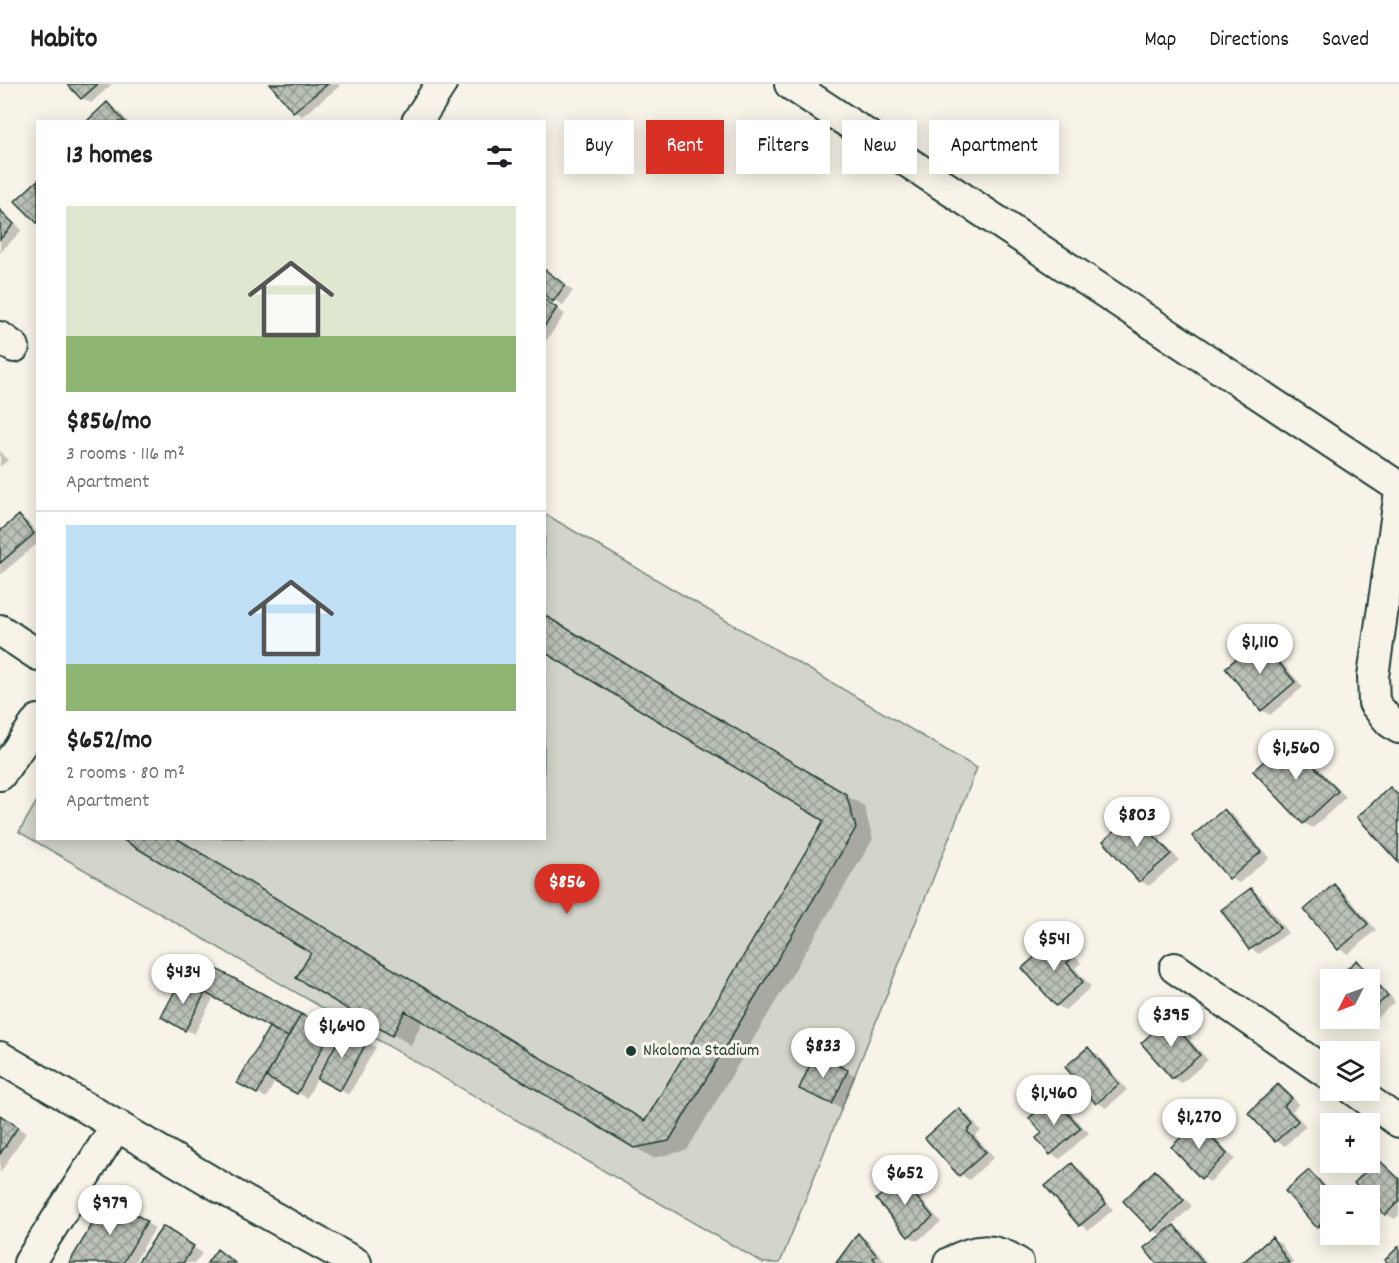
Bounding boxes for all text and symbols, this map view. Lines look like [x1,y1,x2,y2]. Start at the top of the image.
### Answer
text: Habito [30,21,98,61]
text: Map [1145,26,1176,56]
text: Directions [1209,26,1289,56]
text: Saved [1322,26,1369,56]
chip: Buy [564,120,634,174]
chip: Rent [646,120,724,174]
chip: Filters [736,120,830,174]
chip: New [842,120,917,174]
chip: Apartment [929,120,1059,174]
text: 13 homes [66,138,153,175]
icon: filters [483,140,516,173]
icon: home [237,245,345,353]
text: $856/mo [66,404,151,441]
text: 3 rooms · 116 m² [66,441,185,469]
text: Apartment [66,469,149,497]
icon: home [237,564,345,672]
pin: $1,110 [1211,624,1309,675]
text: $1,110 [1241,629,1279,657]
text: $652/mo [66,723,152,760]
pin: $1,560 [1247,730,1345,781]
text: $1,560 [1272,735,1320,763]
text: 2 rooms · 80 m² [66,760,185,788]
text: Apartment [66,788,149,816]
pin: $803 [1101,797,1173,848]
text: $803 [1118,802,1156,830]
pin: $856 [531,864,603,915]
text: $856 [548,869,586,897]
pin: $541 [1018,921,1090,972]
text: $541 [1038,926,1070,954]
pin: $434 [147,954,219,1005]
text: $434 [165,959,201,987]
north arrow [1320,969,1380,1029]
map controls [1320,969,1380,1245]
pin: $395 [1135,997,1207,1048]
text: $395 [1152,1002,1190,1030]
pin: $1,640 [293,1008,391,1059]
text: $1,640 [318,1013,366,1041]
pin: $833 [787,1028,859,1079]
text: $833 [805,1033,841,1061]
place label: Nkoloma Stadium [643,1039,759,1064]
button: layers [1320,1041,1380,1101]
marker: Nkoloma Stadium [624,1044,638,1058]
pin: $1,460 [1005,1075,1103,1126]
text: $1,460 [1030,1080,1078,1108]
pin: $1,270 [1150,1099,1248,1150]
text: $1,270 [1176,1104,1222,1132]
button: + [1320,1113,1380,1173]
pin: $652 [869,1155,941,1206]
text: $652 [886,1160,924,1188]
pin: $979 [74,1185,146,1236]
button: − [1320,1185,1380,1245]
text: $979 [92,1190,128,1218]

